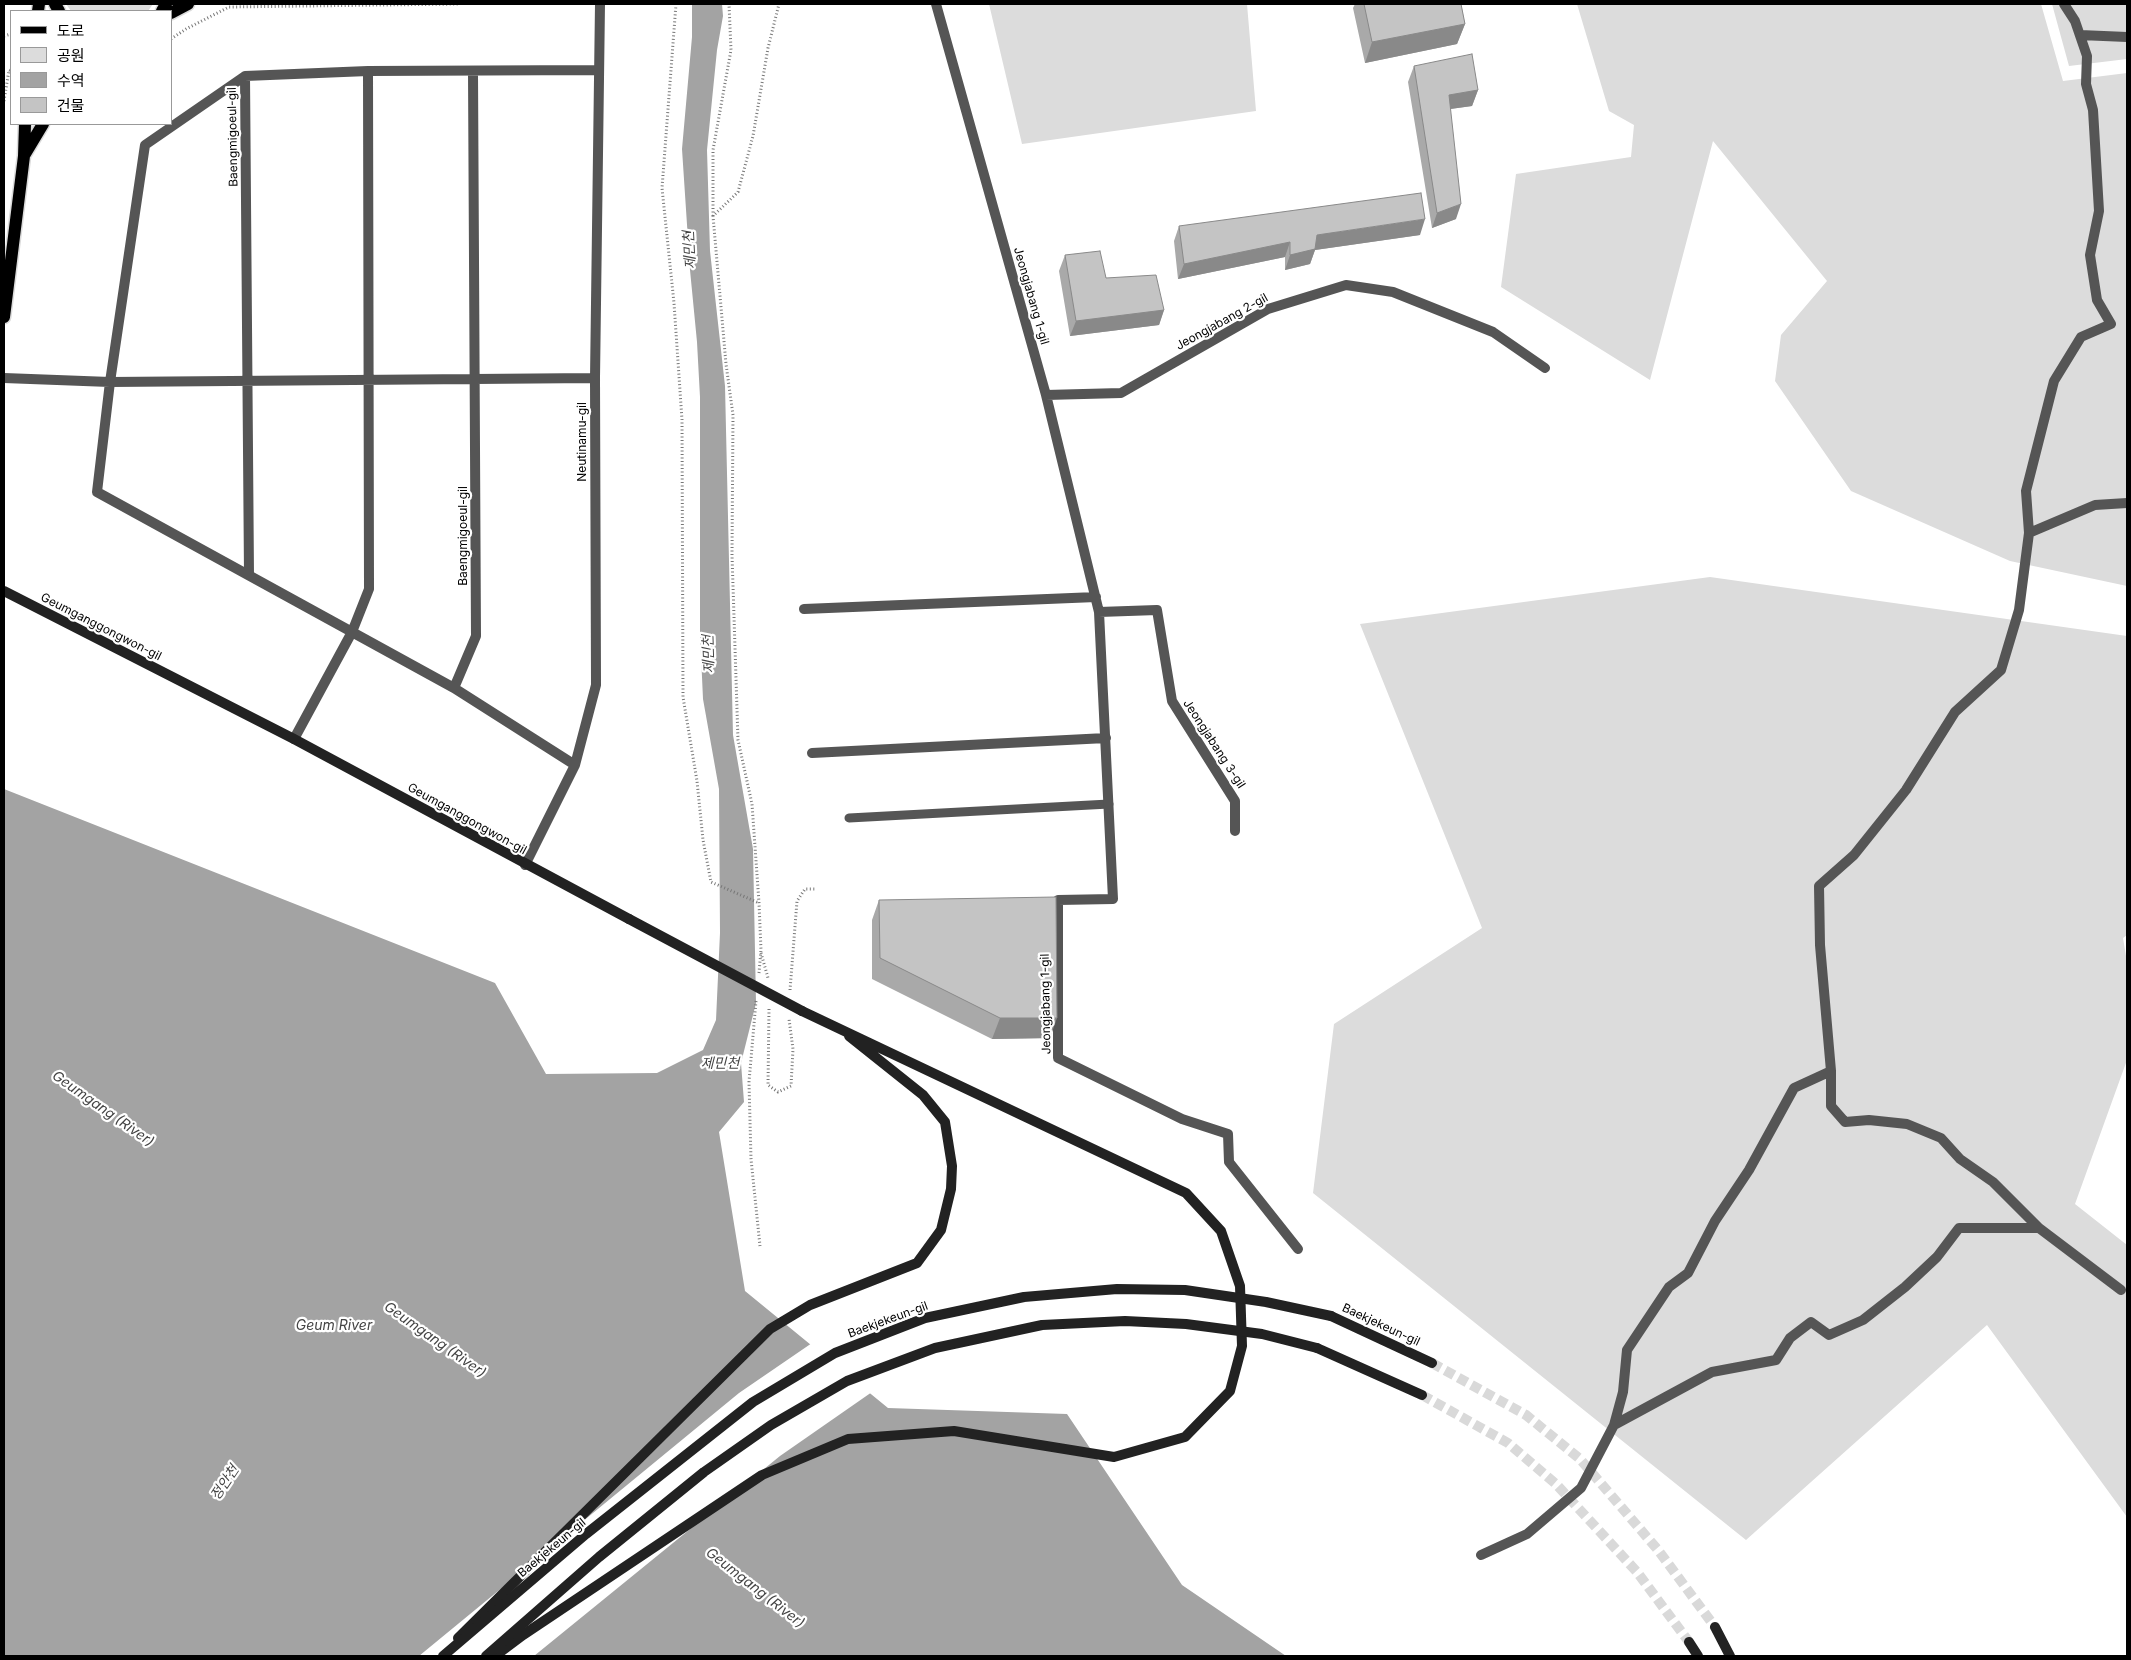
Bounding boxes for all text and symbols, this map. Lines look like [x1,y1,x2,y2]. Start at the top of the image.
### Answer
legend [10,10,172,125]
text: 도로 [57,21,85,40]
text: 공원 [57,46,85,65]
text: 수역 [57,71,85,90]
street label: Baengmigoeul-gil [225,87,241,187]
text: 건물 [57,96,85,115]
water label: 제민천 [681,230,699,270]
street label: Jeongjabang 1-gil [1010,246,1052,346]
street label: Jeongjabang 2-gil [1173,291,1271,353]
street label: Neutinamu-gil [575,402,589,482]
street label: Baengmigoeul-gil [456,486,470,586]
street label: Geumganggongwon-gil [38,590,164,664]
water label: 제민천 [700,634,718,674]
street label: Jeongjabang 3-gil [1180,697,1248,791]
street label: Geumganggongwon-gil [405,780,529,858]
street label: Jeongjabang 1-gil [1038,954,1054,1054]
water label: 제민천 [701,1056,739,1072]
water label: Geumgang (River) [49,1068,157,1150]
water label: Geumgang (River) [381,1299,489,1381]
street label: Baekjekeun-gil [846,1299,930,1341]
street label: Baekjekeun-gil [1340,1301,1422,1349]
water label: Geum River [296,1318,372,1334]
water label: 정안천 [207,1462,243,1504]
street label: Baekjekeun-gil [515,1515,589,1581]
water label: Geumgang (River) [702,1544,808,1632]

